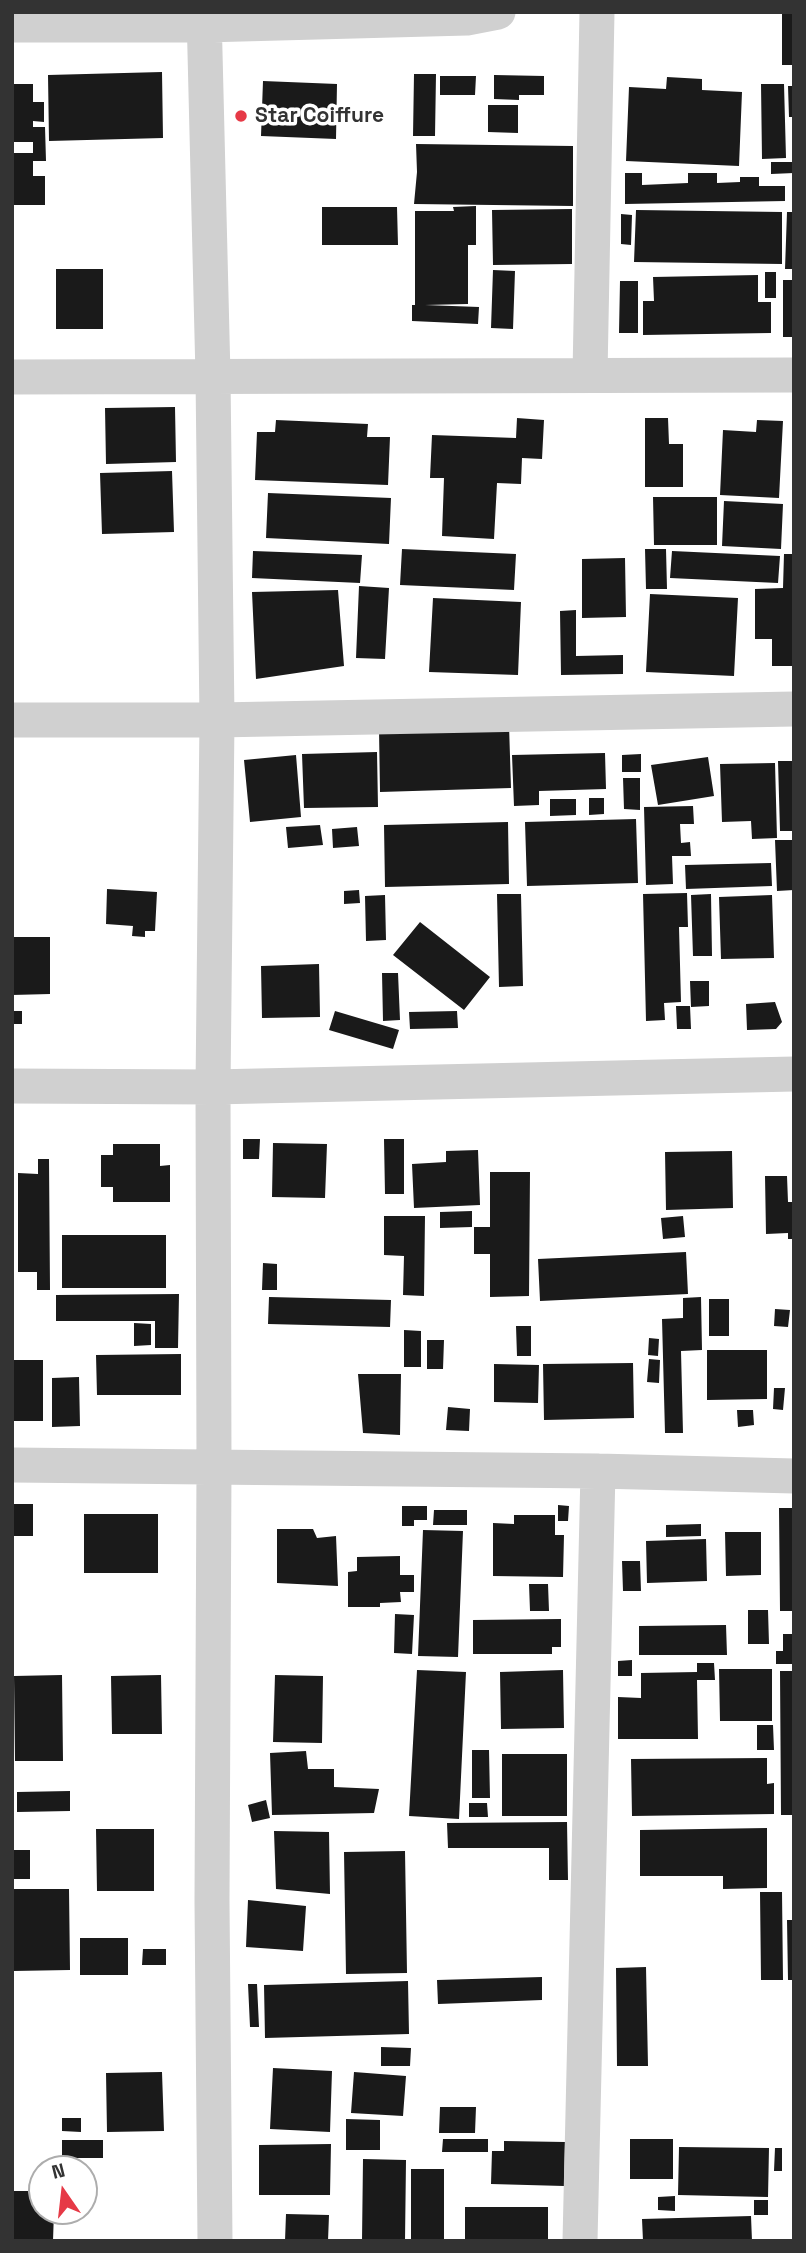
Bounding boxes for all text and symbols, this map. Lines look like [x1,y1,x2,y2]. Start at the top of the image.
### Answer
place label: Star Coiffure [255,103,384,129]
marker: Star Coiffure [233,108,249,124]
north arrow [28,2155,98,2225]
text: N [49,2157,67,2185]

